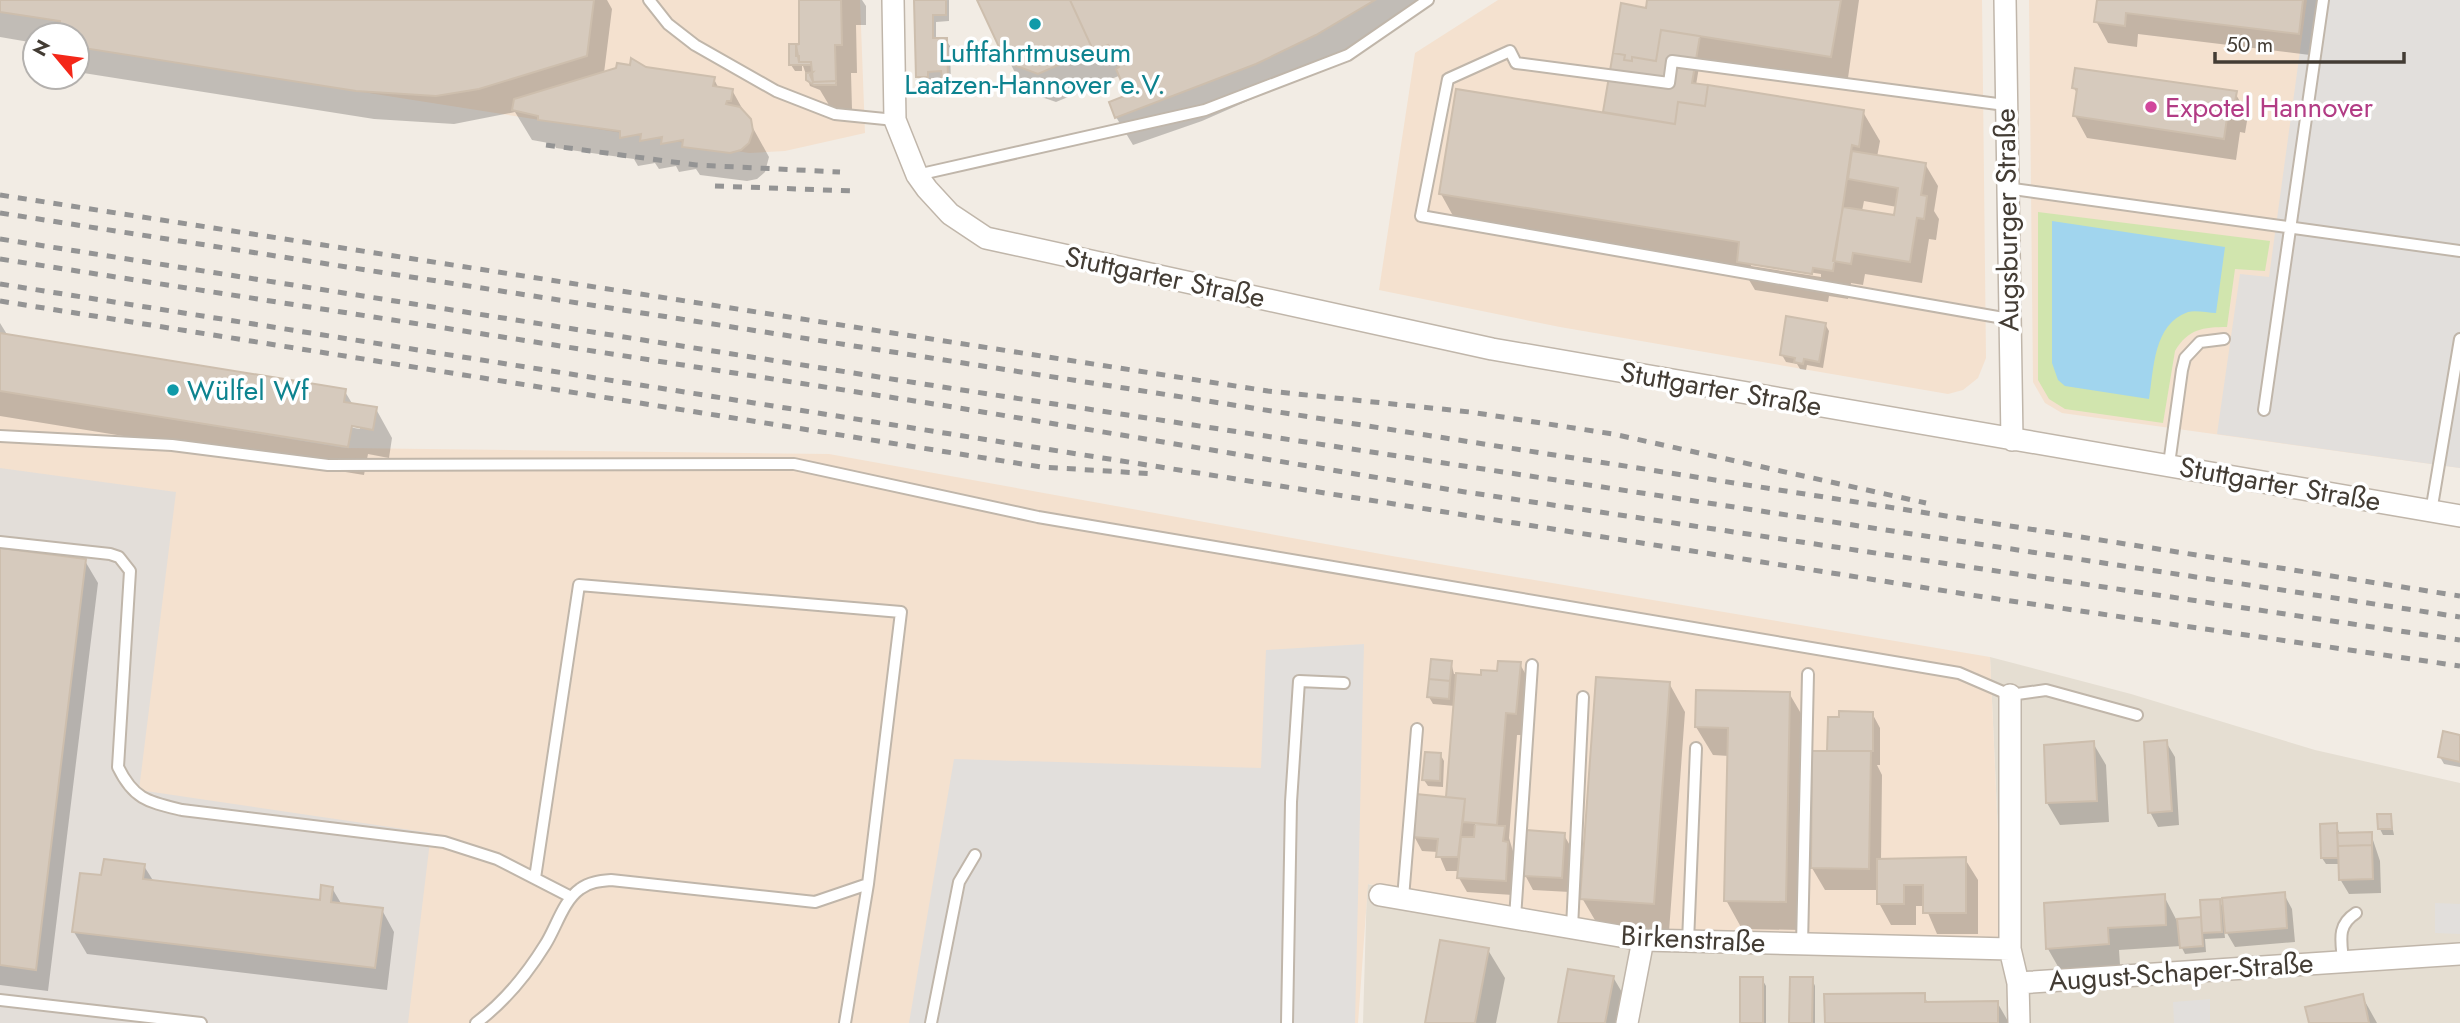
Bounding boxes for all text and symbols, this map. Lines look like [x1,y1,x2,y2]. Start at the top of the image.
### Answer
marker: Luftfahrtmuseum Laatzen-Hannover e.V. [1027,16,1043,32]
north arrow [21,21,91,91]
scale bar [2215,21,2404,65]
text: 50 m [2226,30,2273,60]
place label: Luftfahrtmuseum Laatzen-Hannover e.V. [904,32,1166,105]
text: N [26,35,57,61]
place label: Expotel Hannover [2165,87,2373,128]
marker: Expotel Hannover [2143,99,2159,115]
street label: Augsburger Straße [1985,108,2029,332]
street label: Stuttgarter Straße [1061,236,1269,318]
street label: Stuttgarter Straße [1617,351,1825,427]
place label: Wülfel Wf [187,370,310,411]
marker: Wülfel Wf [165,382,181,398]
street label: Stuttgarter Straße [2176,446,2384,522]
street label: Birkenstraße [1620,915,1766,963]
street label: August-Schaper-Straße [2047,942,2315,1002]

